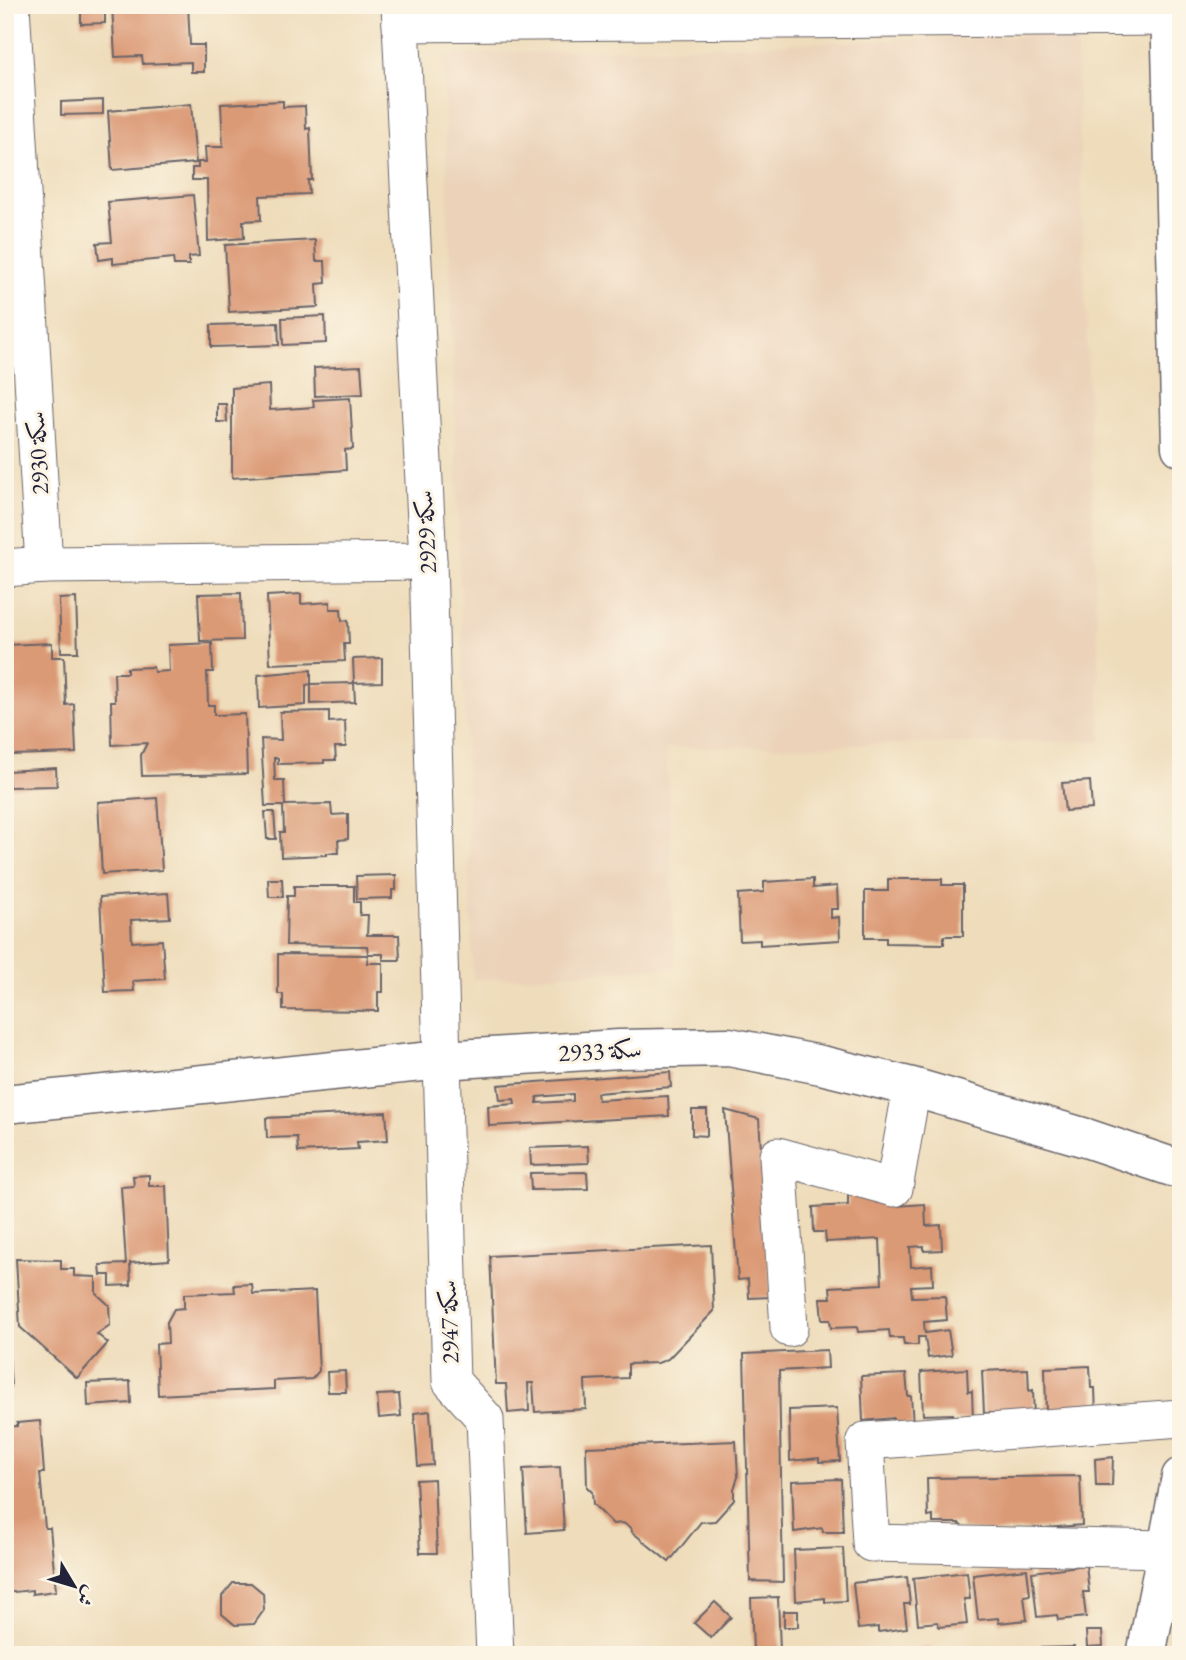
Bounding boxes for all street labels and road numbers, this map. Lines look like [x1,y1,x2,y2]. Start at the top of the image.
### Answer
street label: سكة 2930 [20,410,55,496]
street label: سكة 2929 [408,489,443,575]
street label: سكة 2933 [557,1033,643,1068]
street label: سكة 2947 [432,1280,465,1364]

